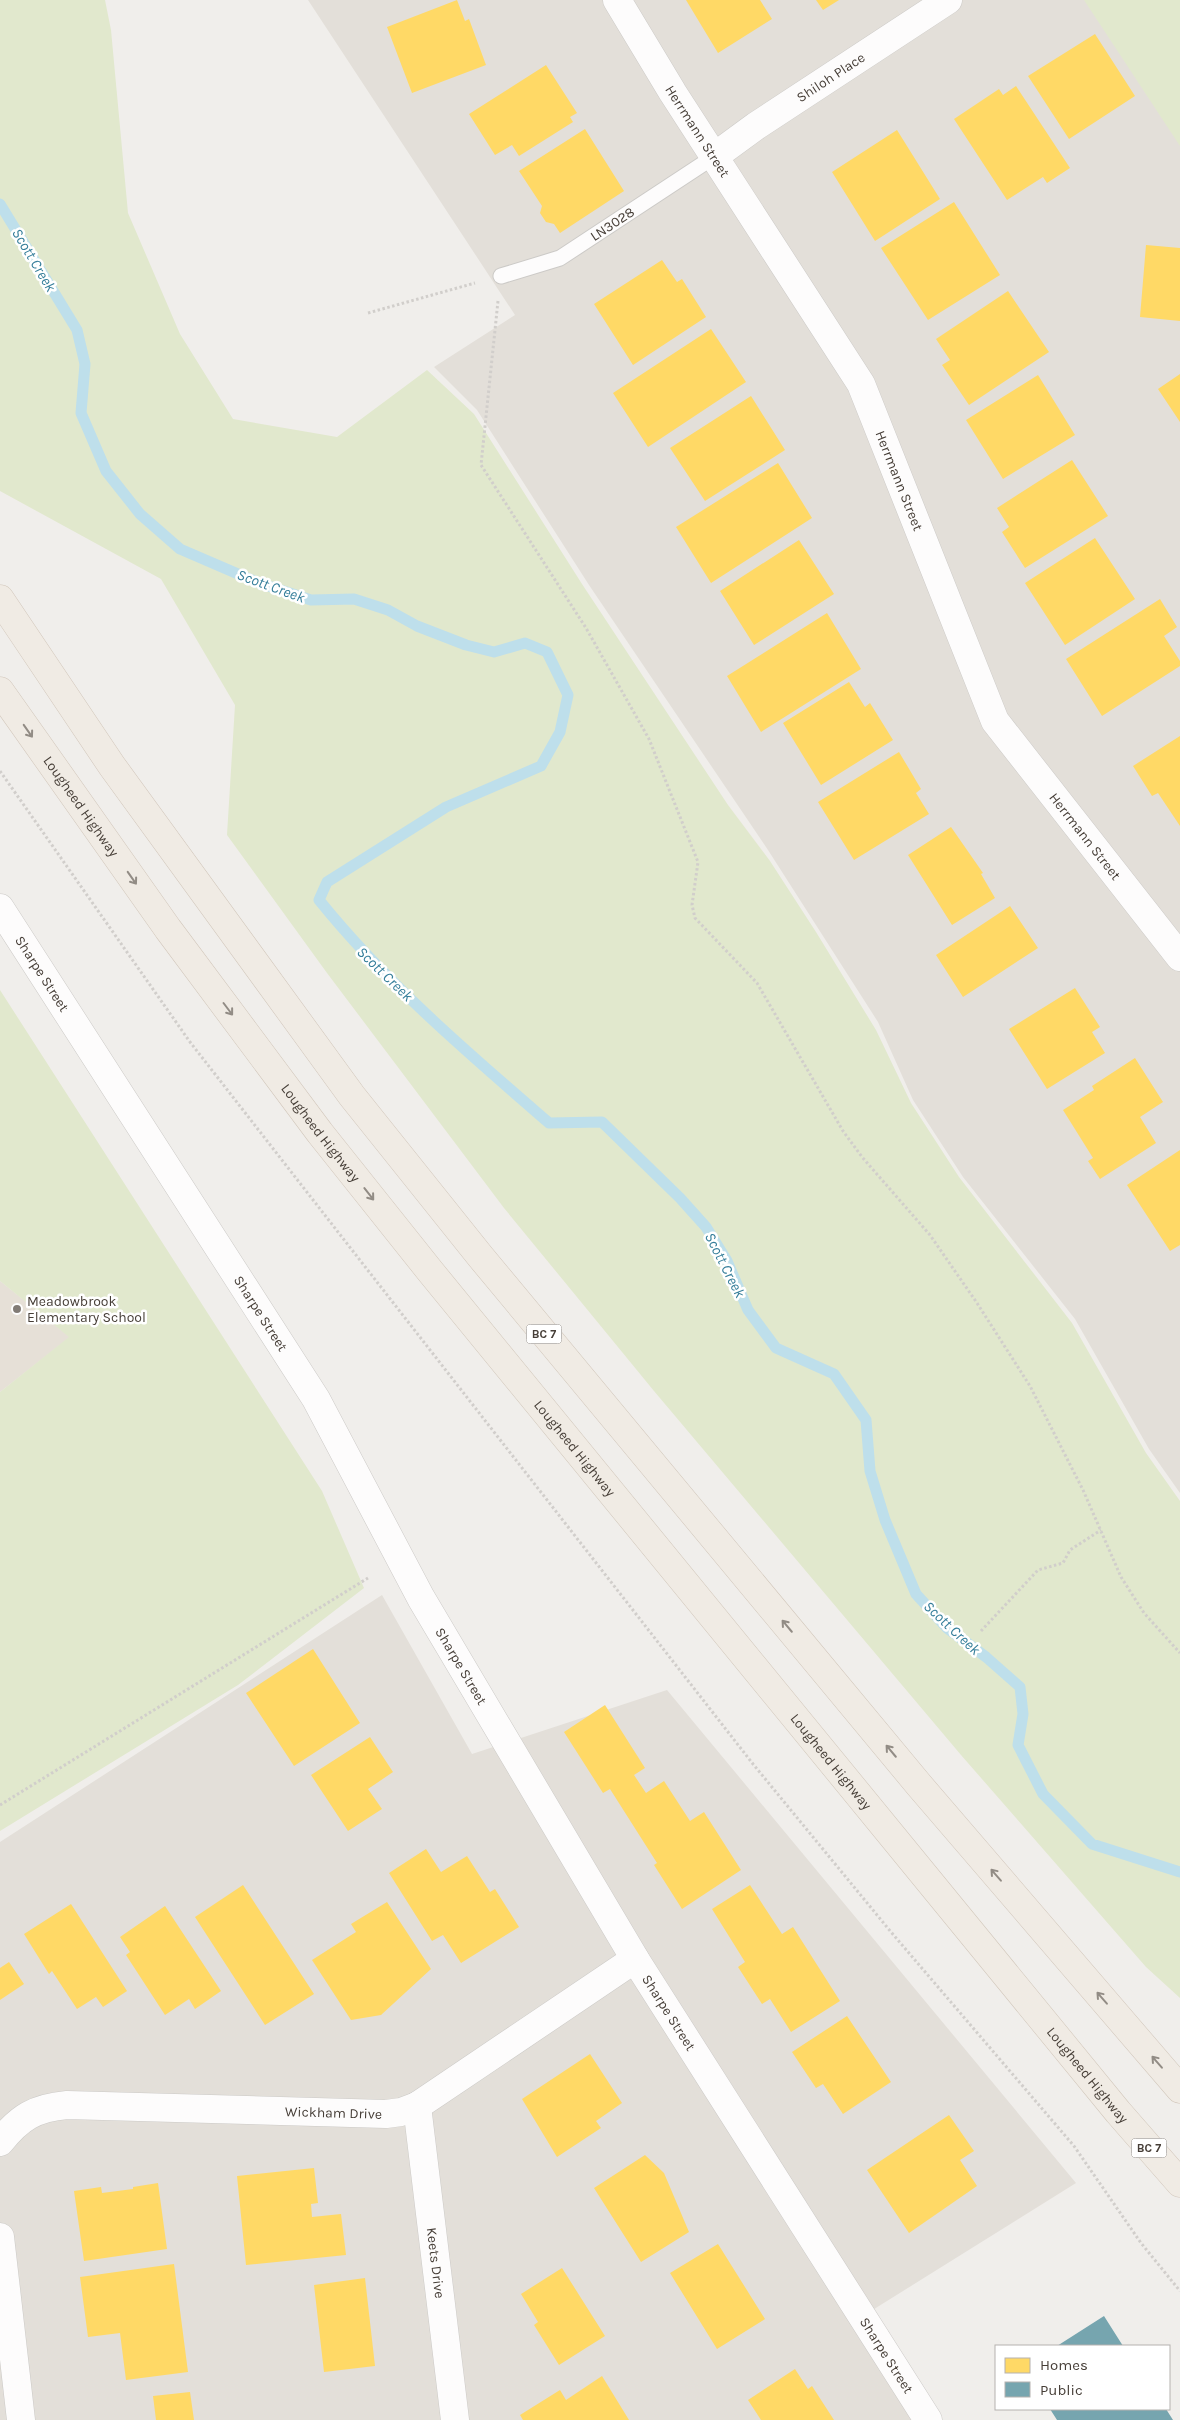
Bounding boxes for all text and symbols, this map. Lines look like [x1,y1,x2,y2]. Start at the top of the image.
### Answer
street label: Shiloh Place [793,48,868,106]
street label: Herrmann Street [662,82,734,180]
street label: LN3028 [587,203,637,244]
water label: Scott Creek [8,225,60,295]
street label: Herrmann Street [872,428,927,533]
water label: Scott Creek [235,565,308,607]
one-way arrow [23,724,33,738]
street label: Lougheed Highway [40,753,123,860]
street label: Herrmann Street [1046,789,1125,883]
one-way arrow [127,871,138,884]
street label: Sharpe Street [12,932,73,1015]
water label: Scott Creek [353,943,417,1005]
one-way arrow [223,1002,234,1015]
street label: Lougheed Highway [278,1080,364,1186]
one-way arrow [364,1187,374,1201]
water label: Scott Creek [701,1229,749,1301]
street label: Sharpe Street [230,1272,292,1354]
place label: Meadowbrook Elementary School [27,1293,146,1326]
marker: Meadowbrook Elementary School [11,1303,23,1315]
road number: BC 7 [526,1325,562,1344]
street label: Lougheed Highway [530,1397,620,1500]
water label: Scott Creek [920,1597,984,1659]
one-way arrow [781,1619,792,1632]
street label: Sharpe Street [432,1624,491,1708]
street label: Lougheed Highway [787,1710,876,1814]
one-way arrow [885,1744,896,1757]
one-way arrow [990,1868,1002,1881]
street label: Sharpe Street [639,1971,700,2054]
one-way arrow [1096,1992,1107,2005]
street label: Lougheed Highway [1043,2023,1133,2127]
one-way arrow [1151,2056,1162,2069]
street label: Wickham Drive [285,2103,382,2122]
road number: BC 7 [1132,2138,1166,2158]
street label: Keets Drive [423,2226,449,2299]
street label: Sharpe Street [856,2314,917,2396]
legend [995,2345,1170,2410]
text: Homes [1040,2356,1088,2374]
text: Public [1040,2381,1083,2399]

